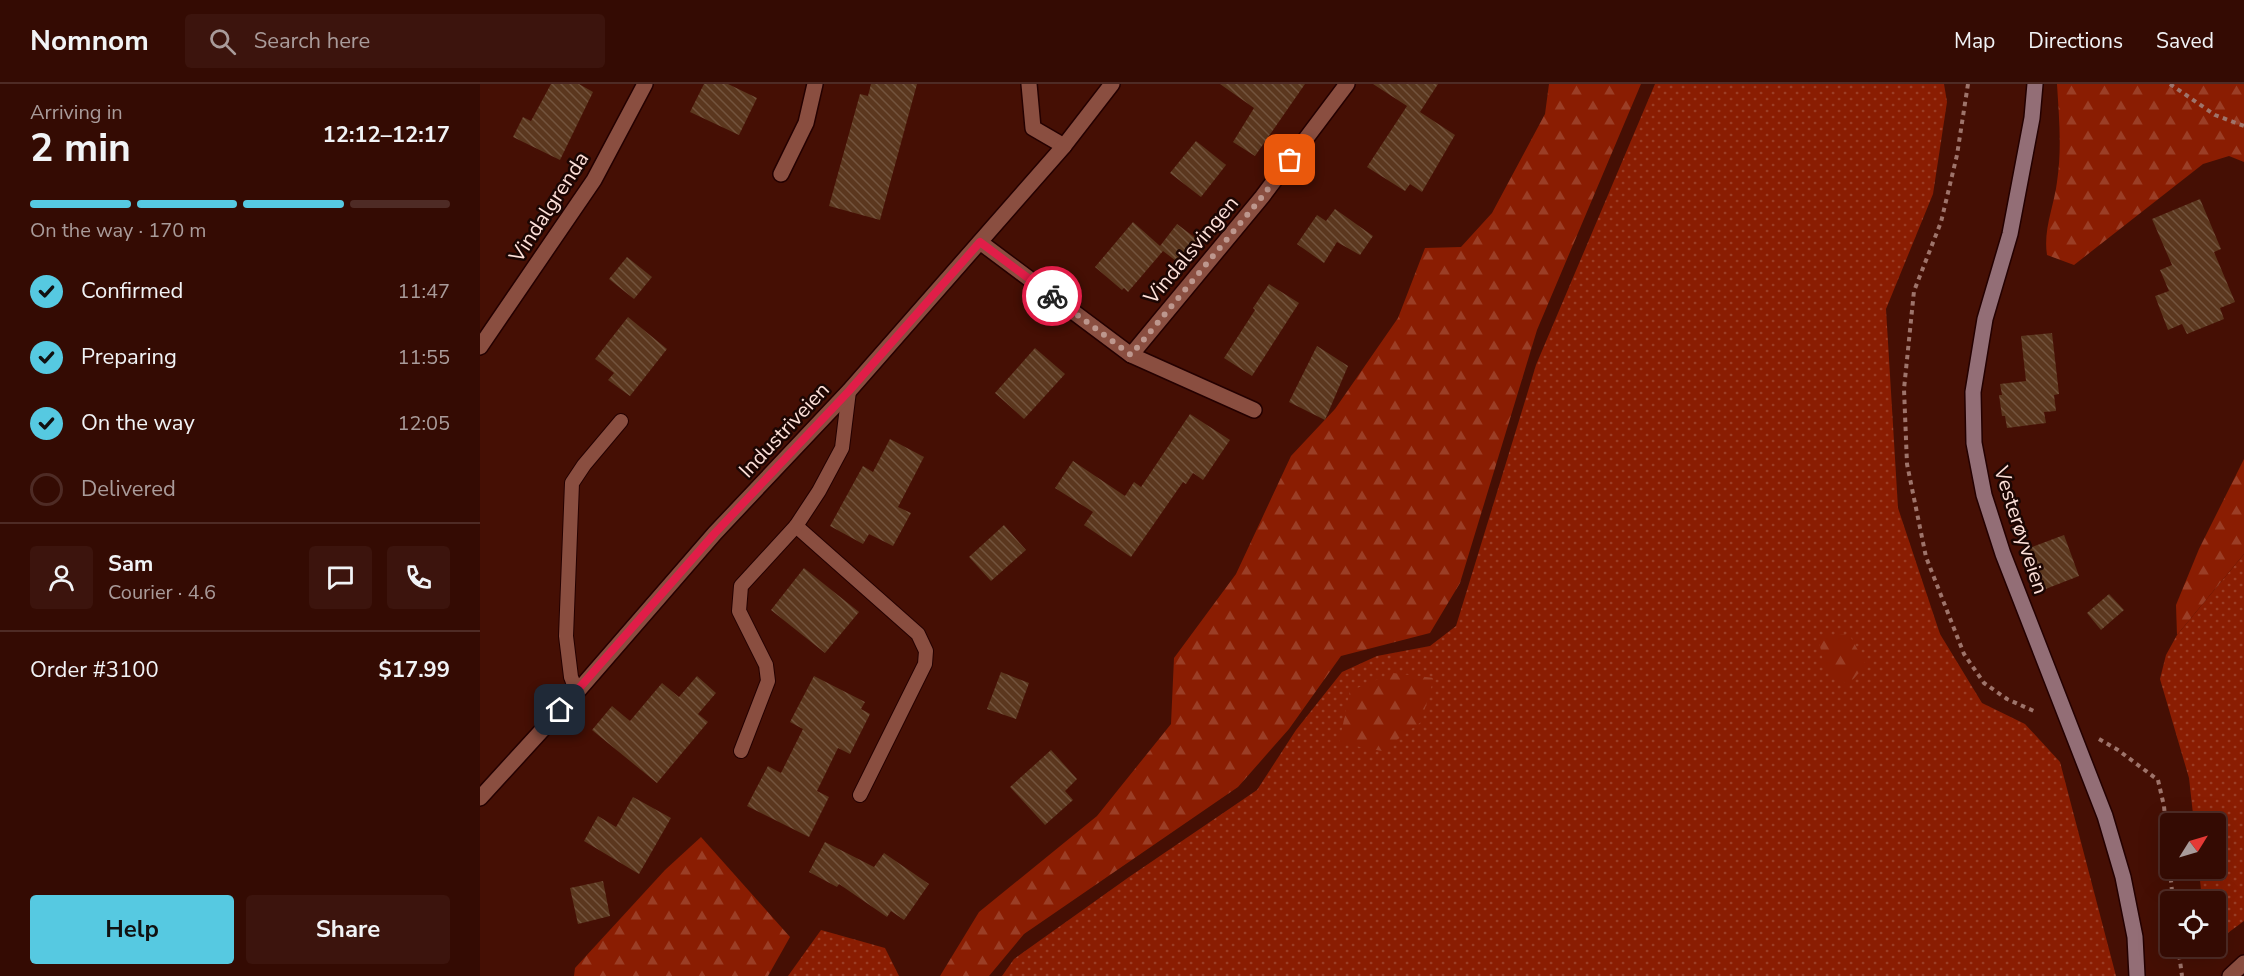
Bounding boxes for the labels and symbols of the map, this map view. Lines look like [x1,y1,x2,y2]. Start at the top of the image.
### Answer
pin [1264,134,1315,185]
street label: Vindalgrenda [502,146,595,269]
street label: Vindalsvingen [1137,190,1245,311]
courier [1022,266,1082,326]
street label: Industriveien [733,376,835,484]
street label: Vesterøyveien [1987,462,2055,597]
pin [534,684,585,735]
north arrow [2160,813,2226,879]

